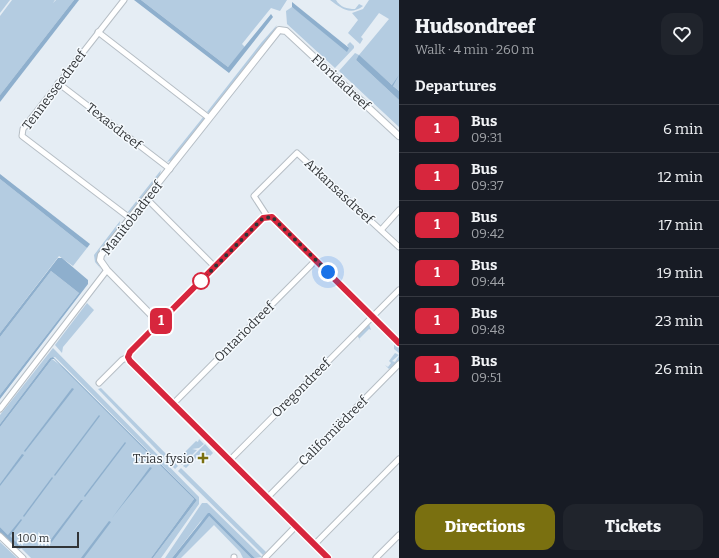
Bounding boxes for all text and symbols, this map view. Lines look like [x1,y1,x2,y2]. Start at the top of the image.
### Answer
button: heart [661,13,703,55]
text: Hudsondreef [415,15,535,38]
text: Walk · 4 min · 260 m [415,42,534,57]
street label: Tennesseedreef [19,46,90,133]
street label: Floridadreef [309,51,374,114]
text: Departures [415,77,496,95]
street label: Texasdreef [83,100,146,153]
text: Bus [471,112,497,130]
text: 1 [434,120,440,137]
text: 6 min [663,120,703,138]
text: 09:31 [471,130,502,145]
street label: Arkansasdreef [302,155,377,228]
text: Bus [471,160,497,178]
text: 1 [434,168,440,185]
text: 12 min [657,168,703,186]
street label: Manitobadreef [99,177,166,258]
text: 09:37 [471,178,504,193]
text: Bus [471,208,497,226]
text: 1 [434,216,440,233]
text: 17 min [658,216,703,234]
text: 09:42 [471,226,504,241]
text: Bus [471,256,497,274]
your location [318,262,338,282]
text: 1 [434,264,440,281]
text: 19 min [657,264,703,282]
unlabelled marker [192,272,210,290]
text: 09:44 [471,274,505,289]
street label: Ontariodreef [211,298,278,365]
text: Bus [471,304,497,322]
line badge: 1 [148,308,174,334]
text: 1 [158,312,164,329]
text: 1 [434,312,440,329]
text: 23 min [655,312,703,330]
text: 09:48 [471,322,505,337]
text: Bus [471,352,497,370]
street label: Oregondreef [269,355,334,420]
text: 1 [434,360,440,377]
text: 26 min [655,360,703,378]
text: 09:51 [471,370,502,385]
street label: Californiëdreef [295,392,372,469]
place label: Trias fysio [133,451,194,466]
marker: Trias fysio [197,452,209,464]
button: Directions [415,504,555,550]
button: Tickets [563,504,703,550]
scale bar [12,530,79,549]
text: 100 m [18,532,49,545]

